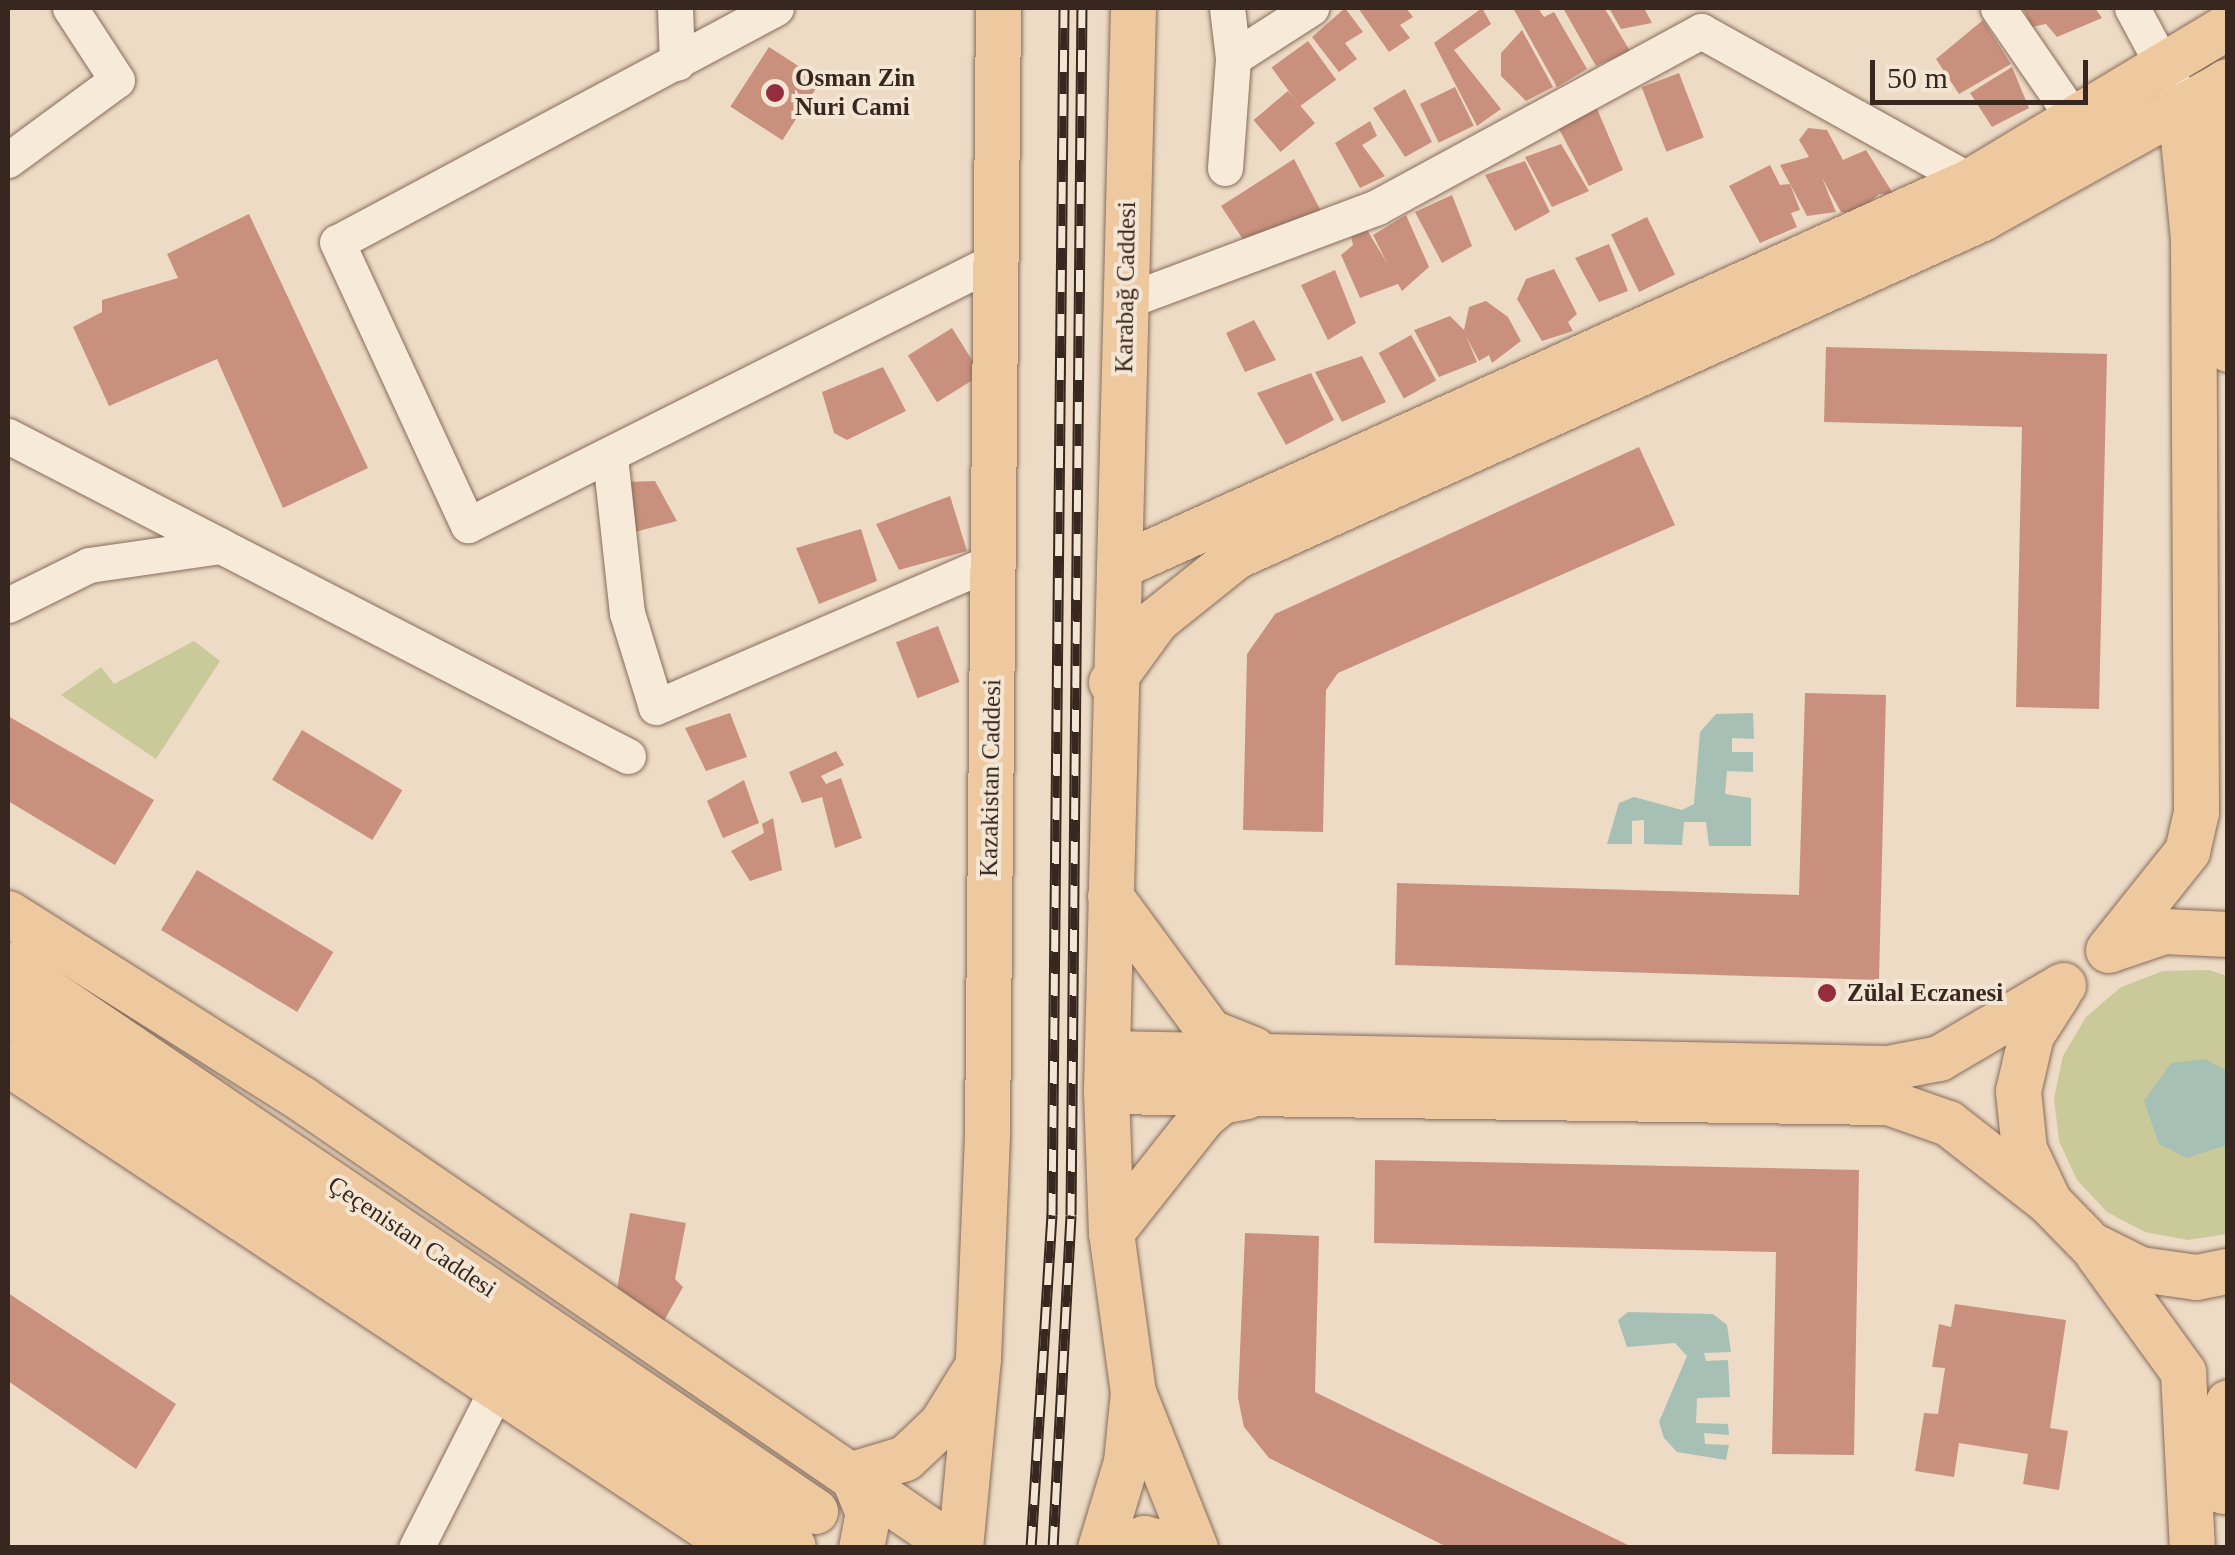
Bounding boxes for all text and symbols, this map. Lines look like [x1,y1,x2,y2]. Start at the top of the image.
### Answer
scale bar [1875,40,2092,102]
text: 50 m [1887,61,1948,94]
place label: Osman Zin Nuri Cami [795,64,915,123]
marker: Osman Zin Nuri Cami [764,82,786,104]
street label: Karabağ Caddesi [1110,201,1142,373]
street label: Kazakistan Caddesi [974,679,1008,877]
place label: Zülal Eczanesi [1847,978,2003,1008]
marker: Zülal Eczanesi [1816,982,1838,1004]
street label: Çeçenistan Caddesi [322,1170,502,1304]

